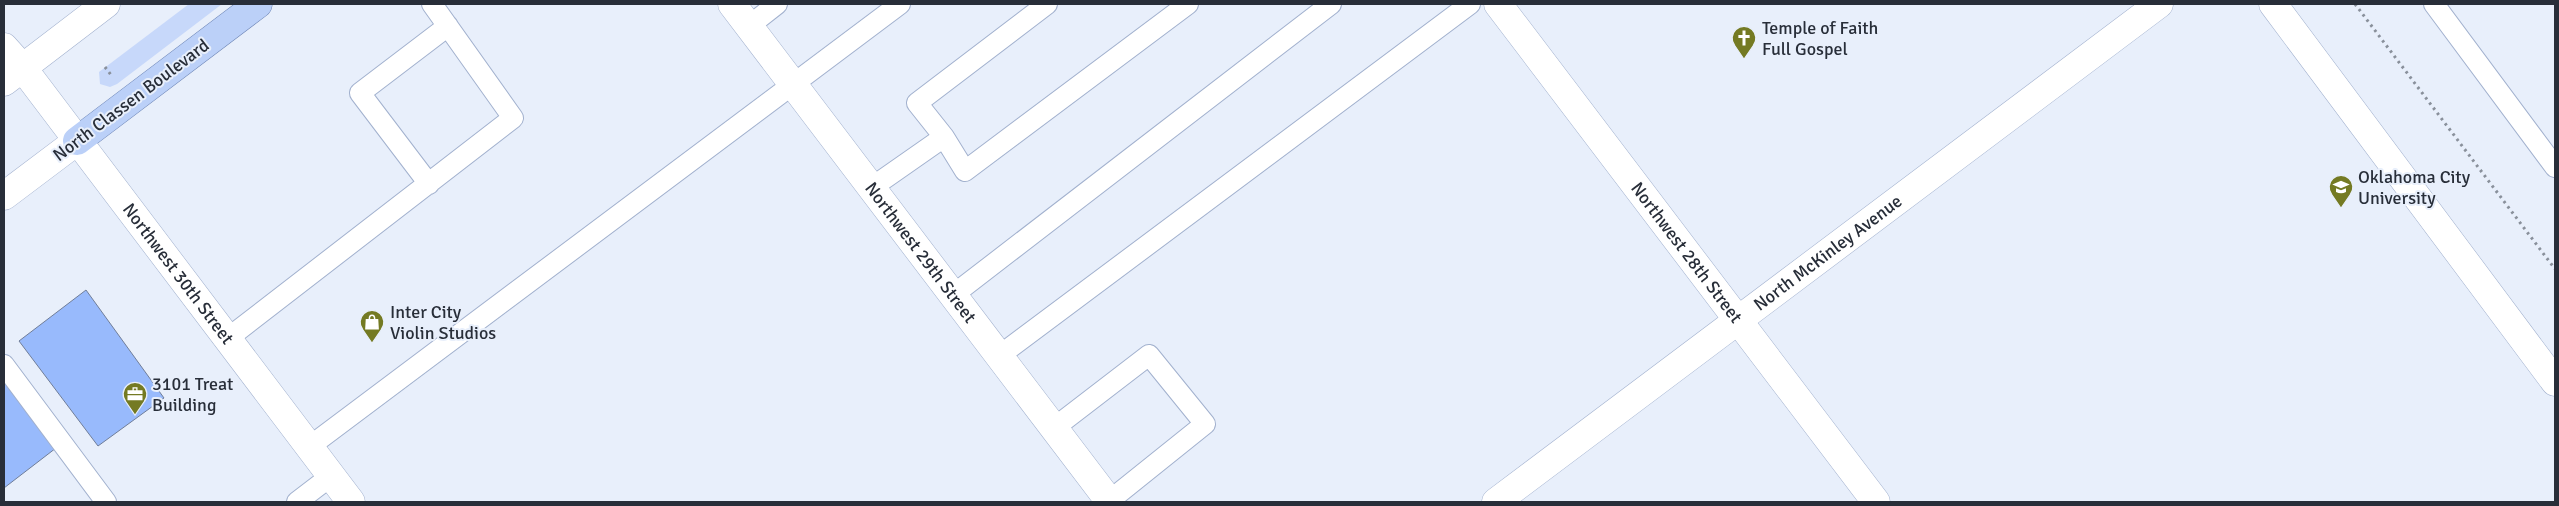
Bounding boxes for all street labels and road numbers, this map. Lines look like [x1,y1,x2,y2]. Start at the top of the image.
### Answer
street label: North Classen Boulevard [49,34,213,166]
street label: Northwest 29th Street [860,178,981,327]
street label: Northwest 28th Street [1626,178,1747,327]
street label: North McKinley Avenue [1749,190,1906,316]
street label: Northwest 30th Street [118,199,239,348]

